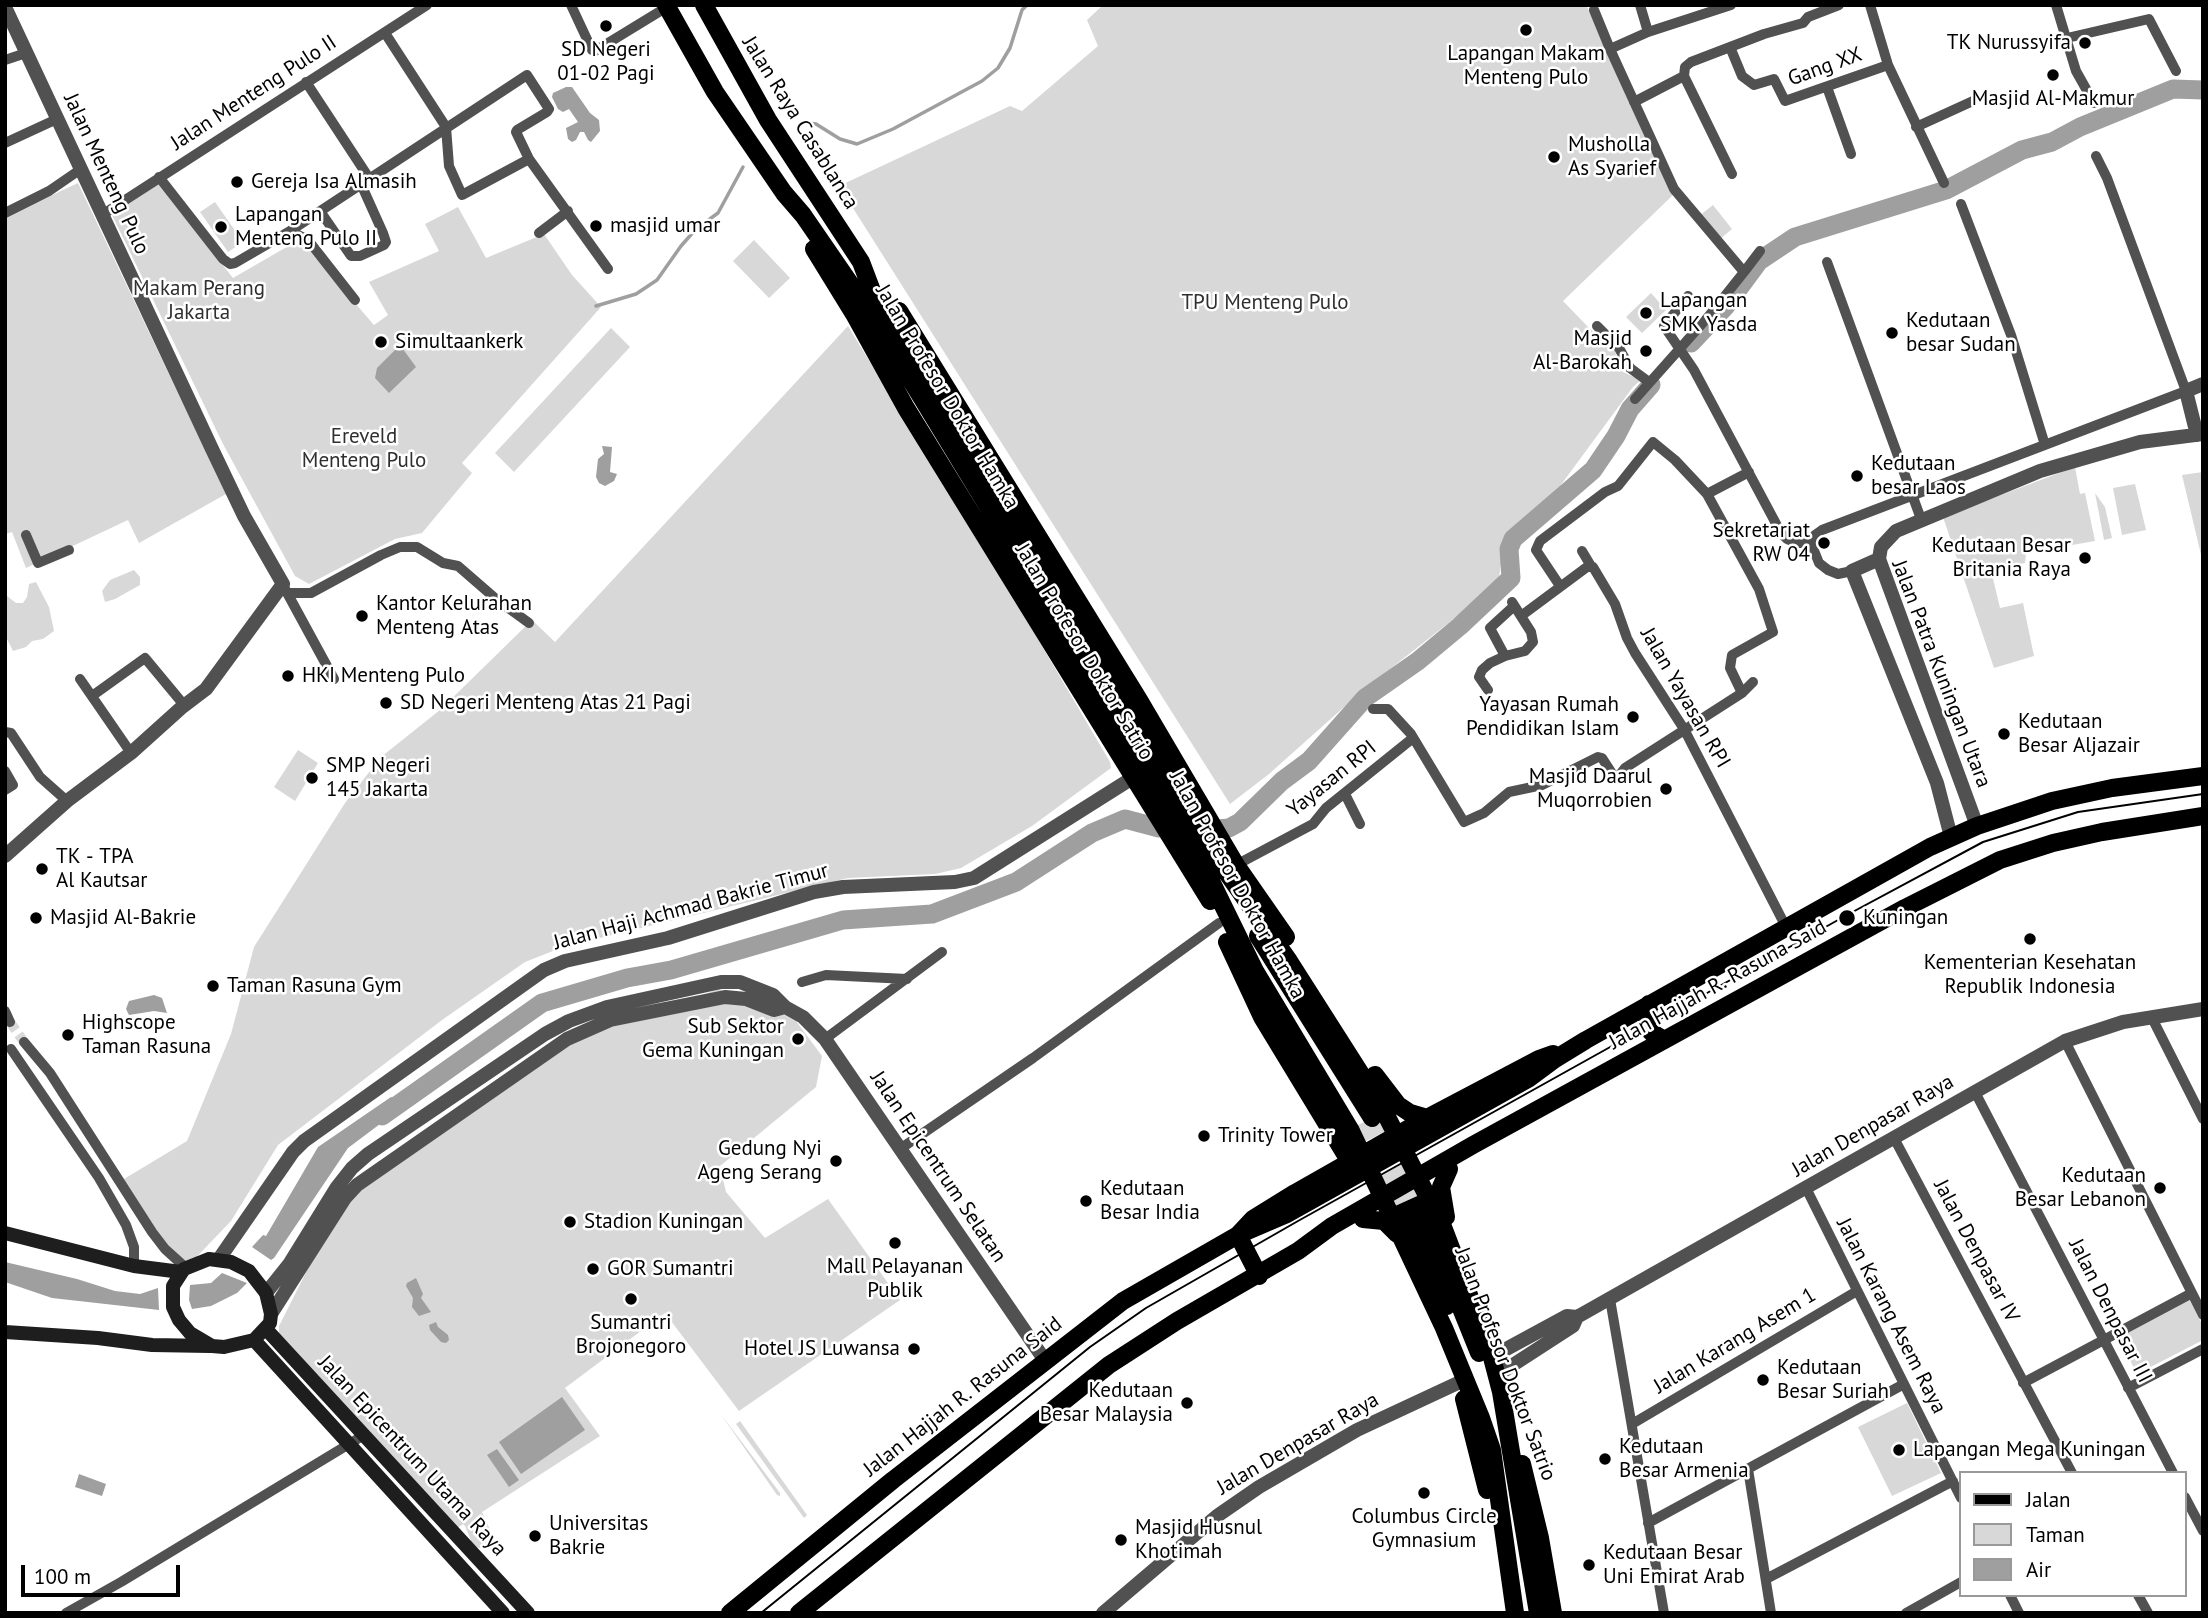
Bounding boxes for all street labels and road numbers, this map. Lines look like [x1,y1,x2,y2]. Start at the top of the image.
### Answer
street label: Jalan Menteng Pulo II [166,30,342,156]
street label: Jalan Raya Casablanca [737,32,863,214]
street label: Gang XX [1785,42,1865,92]
street label: Jalan Menteng Pulo [58,90,154,258]
street label: Jalan Profesor Doktor Hamka [870,280,1024,514]
street label: Jalan Profesor Doktor Satrio [1009,539,1159,765]
street label: Jalan Patra Kuningan Utara [1886,557,1996,791]
street label: Jalan Yayasan RPI [1635,623,1735,773]
street label: Yayasan RPI [1282,735,1382,823]
street label: Jalan Profesor Doktor Hamka [1164,766,1310,1004]
street label: Jalan Haji Achmad Bakrie Timur [551,858,831,956]
street label: Jalan Hajjah R. Rasuna Said [1605,915,1831,1055]
street label: Jalan Epicentrum Selatan [865,1067,1011,1267]
street label: Jalan Denpasar Raya [1788,1069,1958,1183]
street label: Jalan Denpasar IV [1928,1175,2024,1327]
street label: Jalan Karang Asem Raya [1831,1214,1951,1418]
street label: Jalan Denpasar III [2063,1235,2157,1387]
street label: Jalan Profesor Doktor Satrio [1449,1244,1561,1484]
street label: Jalan Karang Asem 1 [1649,1283,1821,1399]
street label: Jalan Hajjah R. Rasuna Said [859,1312,1067,1482]
street label: Jalan Epicentrum Utama Raya [312,1351,512,1561]
street label: Jalan Denpasar Raya [1213,1387,1383,1501]

